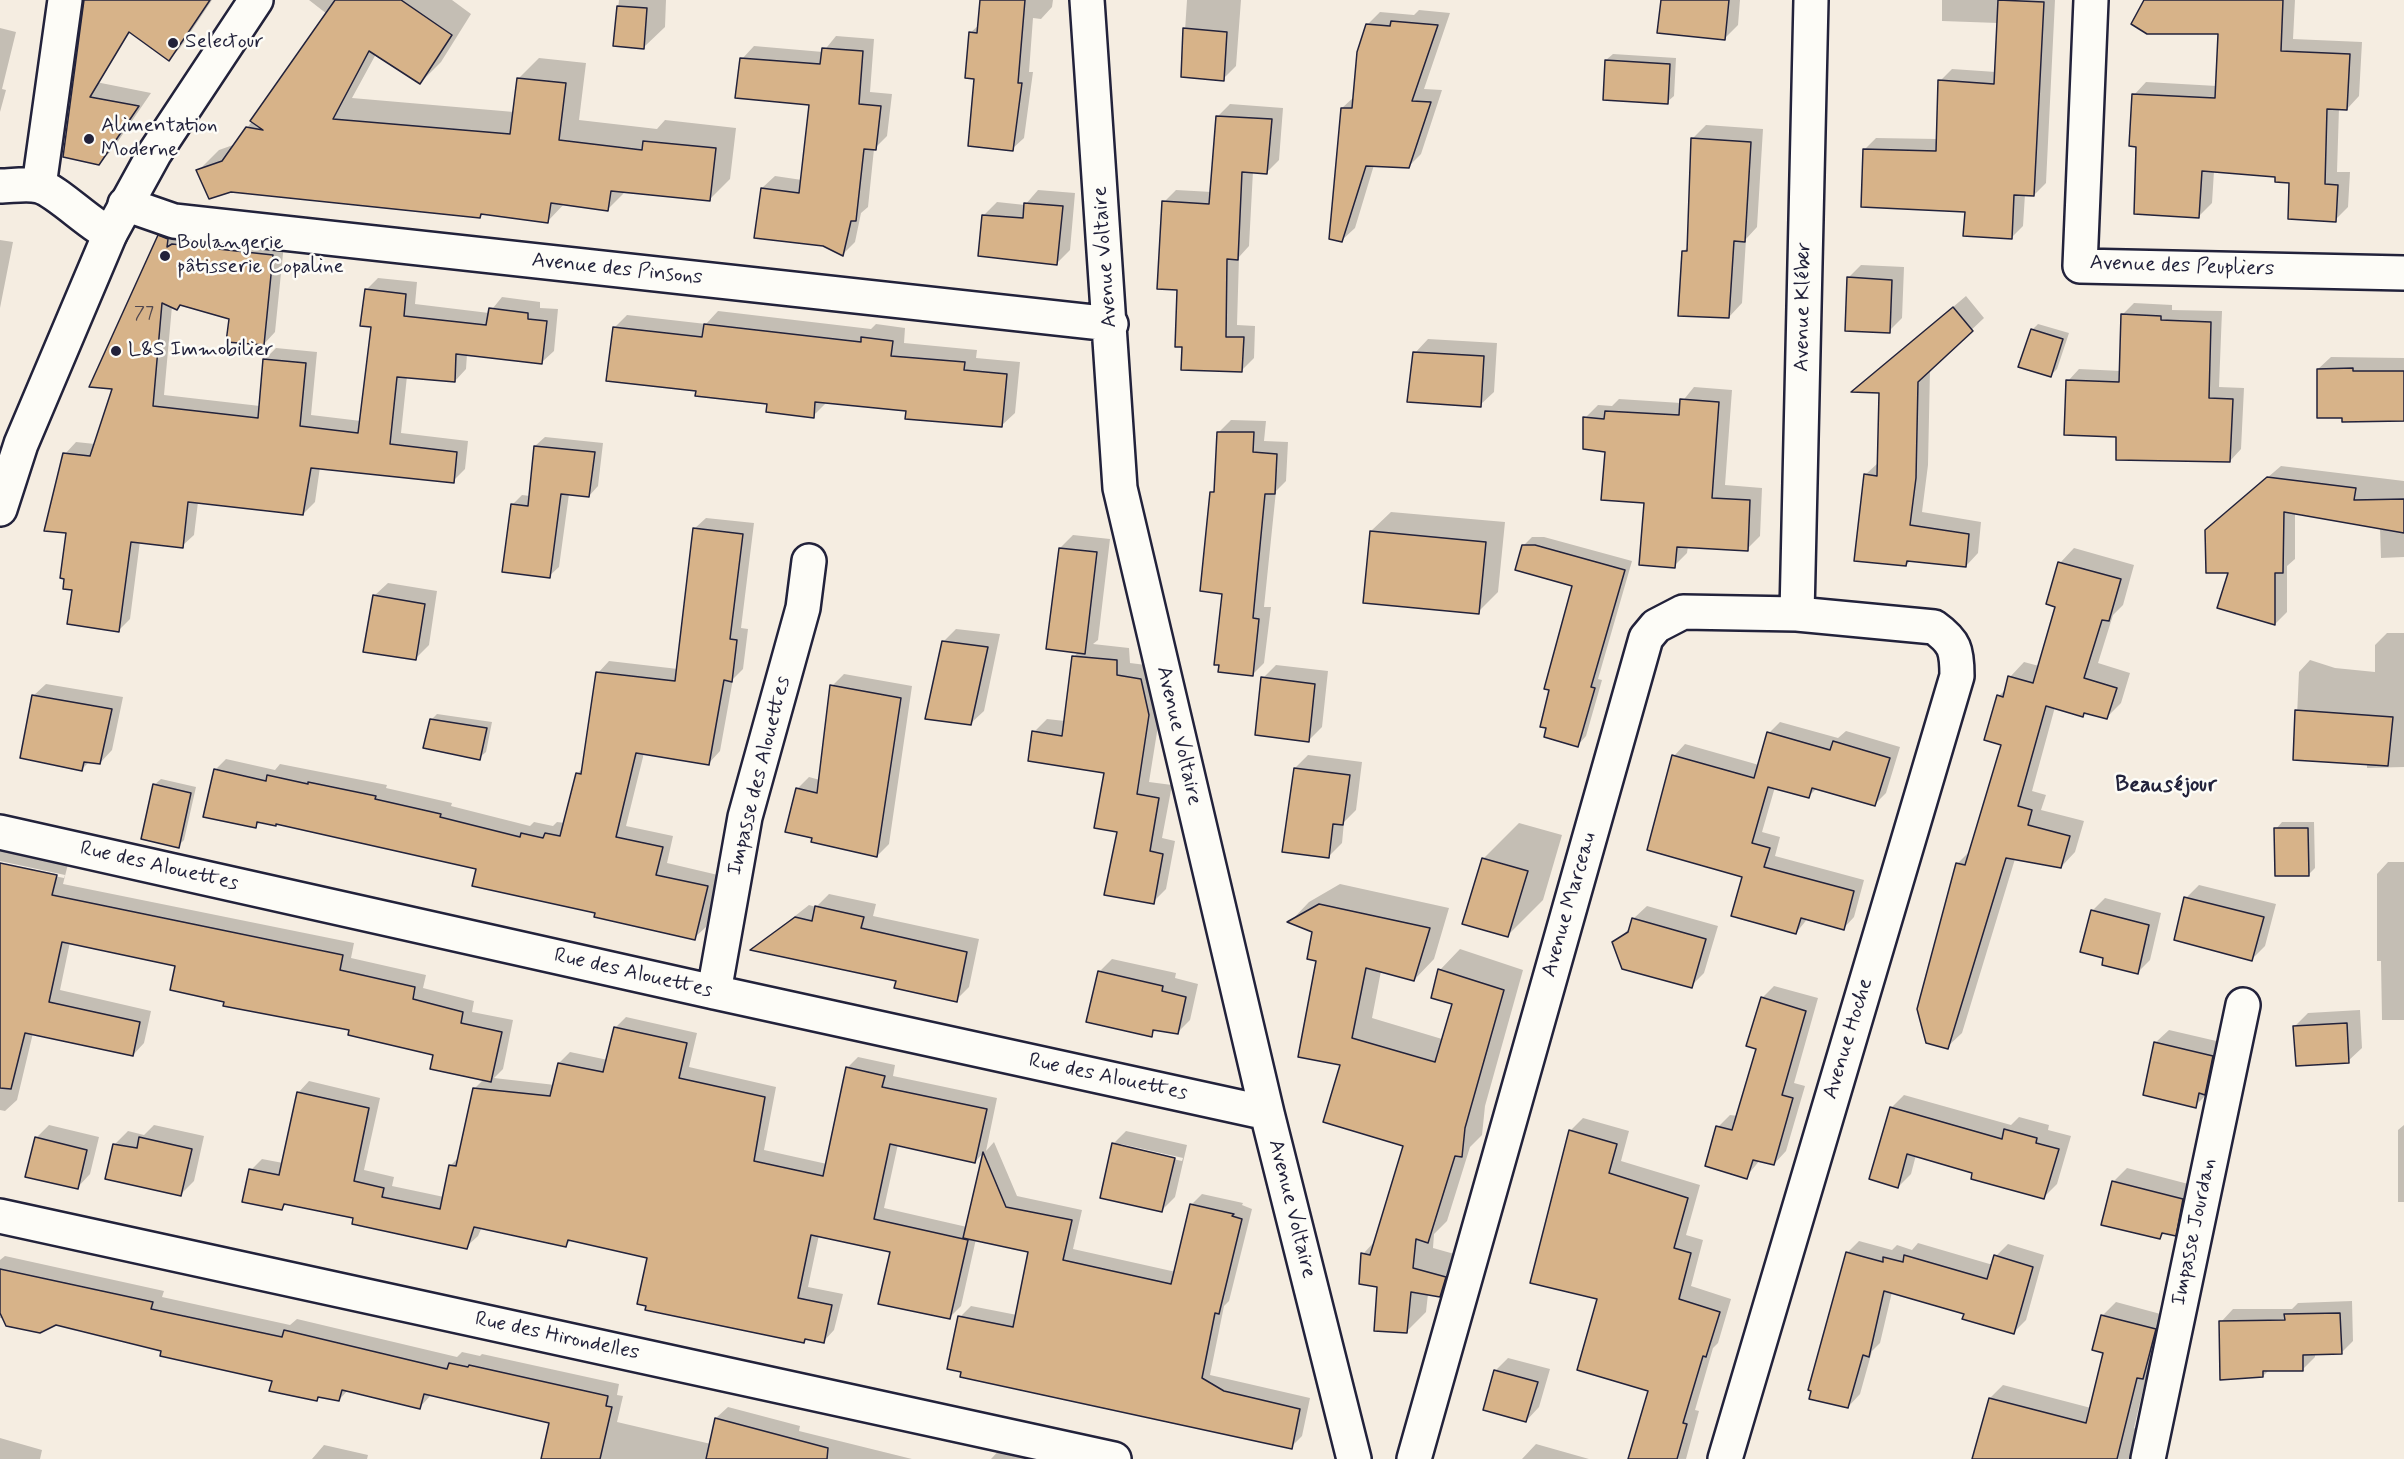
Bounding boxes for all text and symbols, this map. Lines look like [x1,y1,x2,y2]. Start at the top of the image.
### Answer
place label: Selectour [185,30,264,56]
marker: Selectour [166,36,180,50]
place label: Alimentation Moderne [101,114,218,164]
marker: Alimentation Moderne [82,132,96,146]
street label: Avenue Voltaire [1088,185,1124,329]
place label: Boulangerie pâtisserie Copaline [177,231,344,281]
street label: Avenue Kléber [1790,242,1818,372]
street label: Avenue des Pinsons [530,248,704,292]
marker: Boulangerie pâtisserie Copaline [158,249,172,263]
street label: Avenue des Peupliers [2089,251,2275,283]
house number: 77 [134,303,154,325]
place label: L&S Immobilier [128,338,273,364]
marker: L&S Immobilier [109,344,123,358]
street label: Avenue Voltaire [1150,664,1206,808]
street label: Impasse des Alouettes [723,674,797,878]
district label: Beauséjour [2115,773,2217,799]
street label: Avenue Marceau [1537,830,1603,980]
street label: Rue des Alouettes [77,837,241,897]
street label: Rue des Alouettes [551,944,715,1004]
street label: Avenue Hoche [1819,976,1879,1102]
street label: Rue des Alouettes [1026,1049,1190,1107]
street label: Avenue Voltaire [1262,1137,1320,1281]
street label: Impasse Jourdan [2167,1156,2223,1308]
street label: Rue des Hirondelles [472,1307,642,1367]

